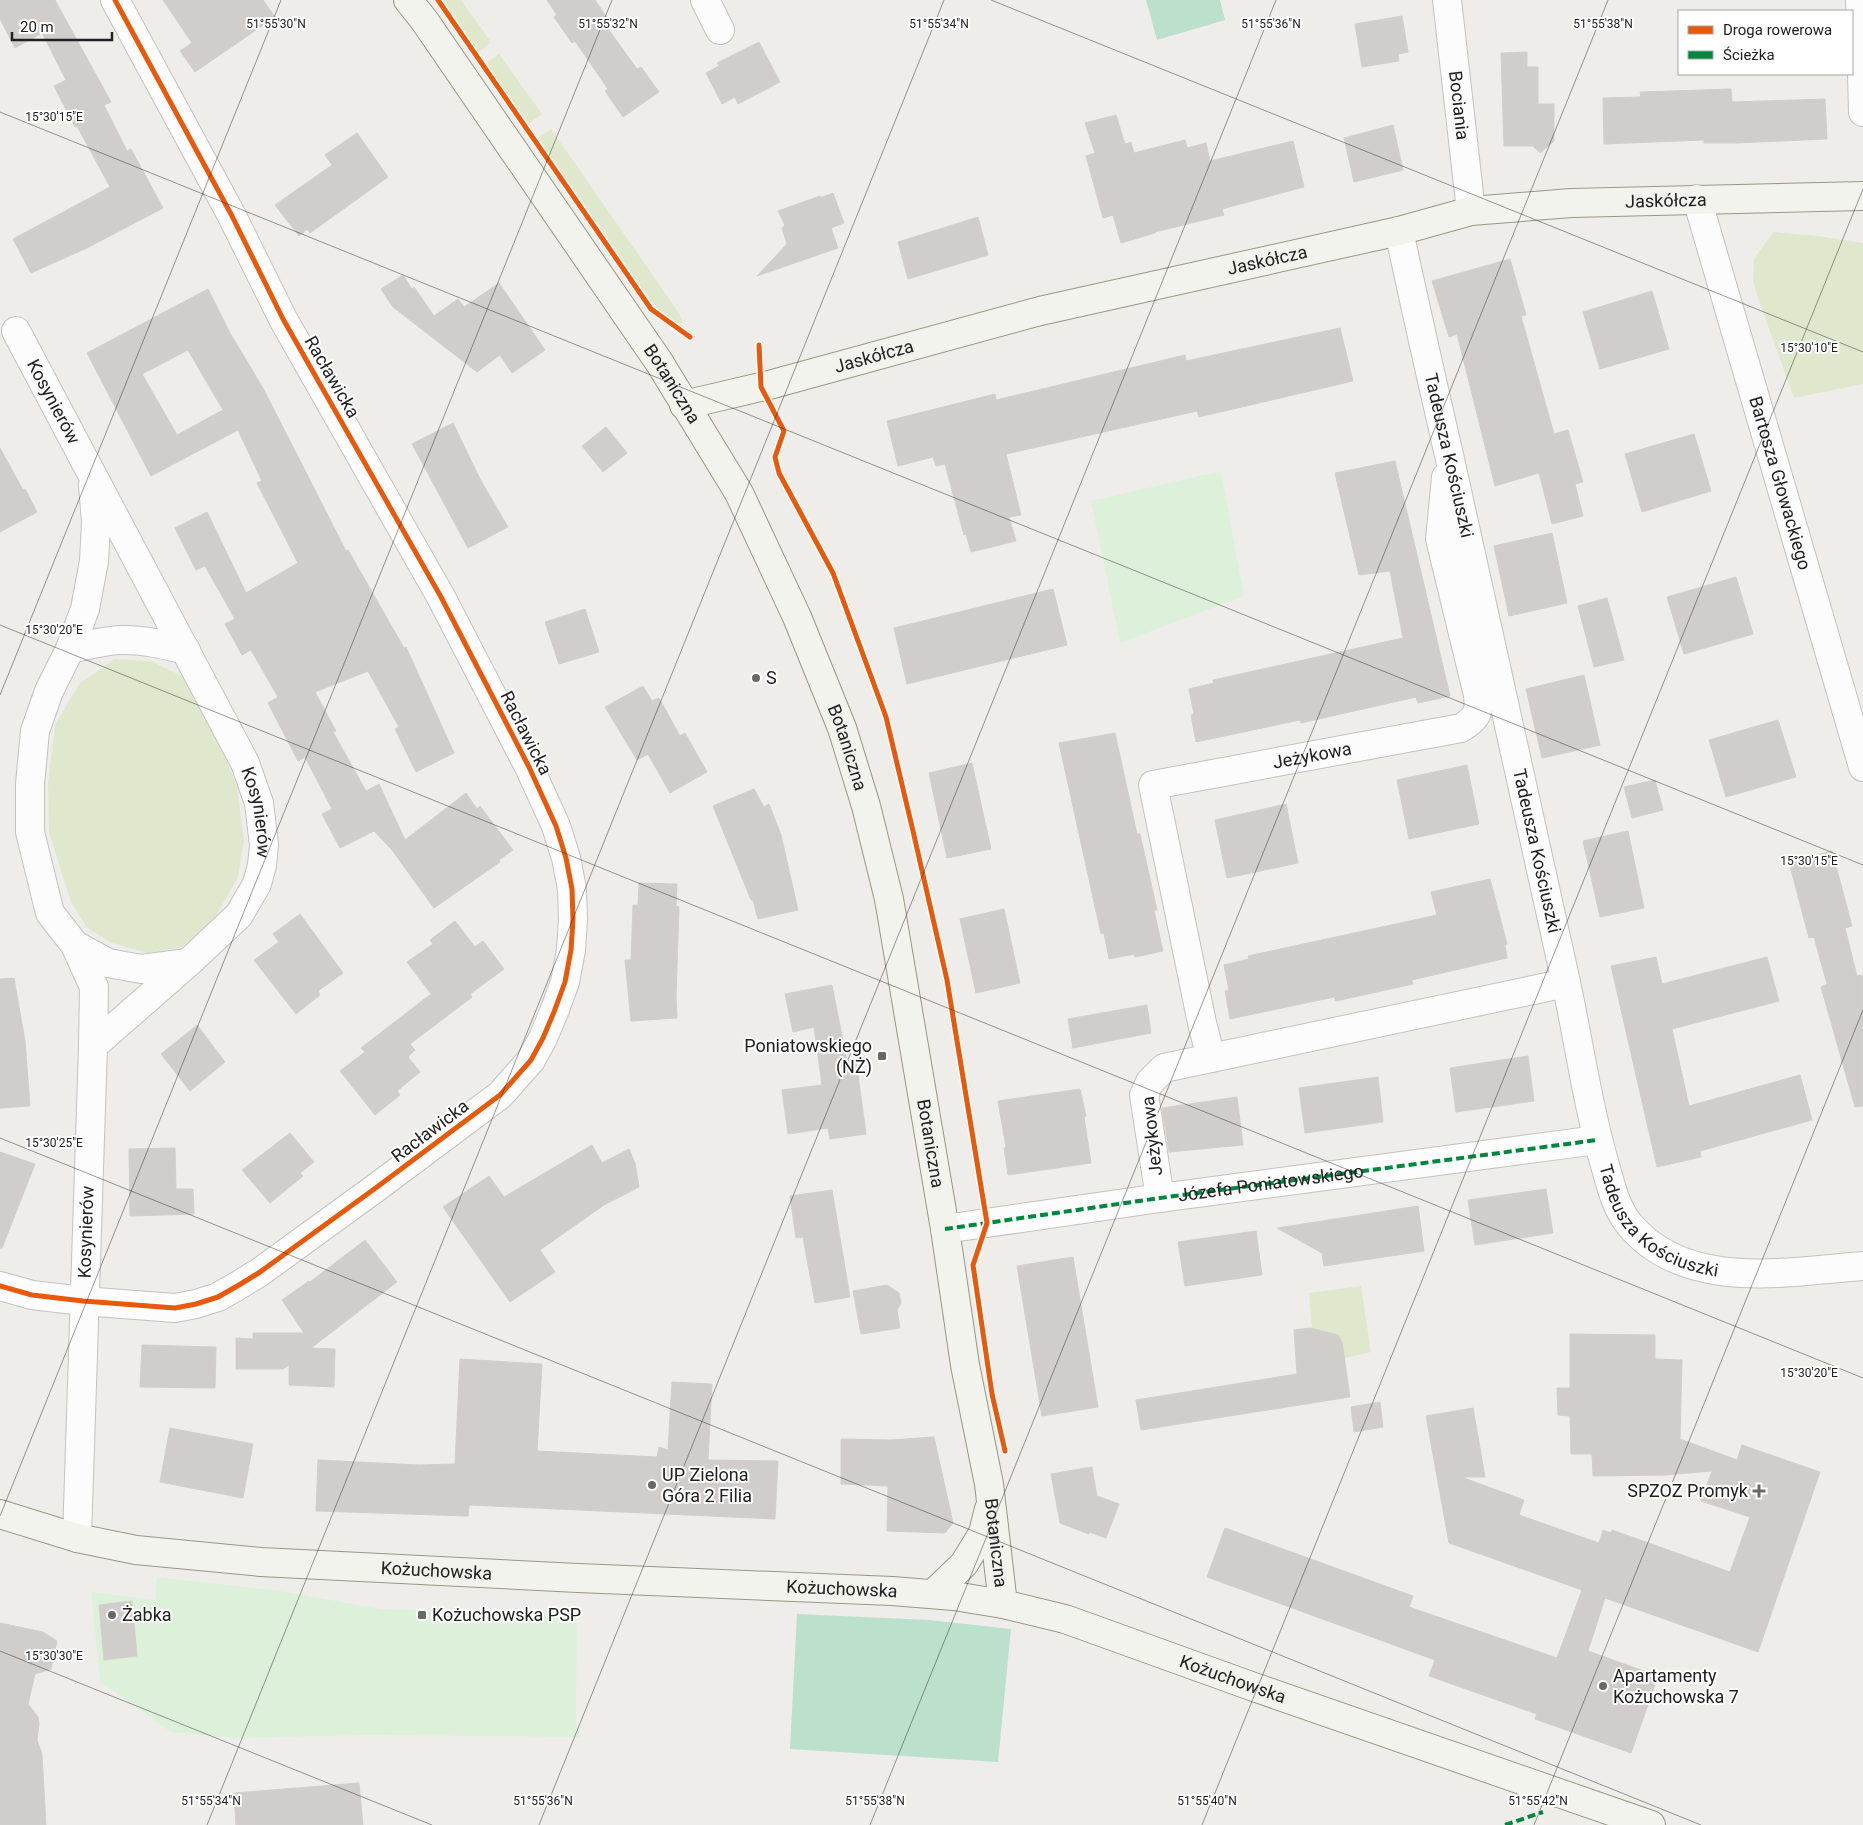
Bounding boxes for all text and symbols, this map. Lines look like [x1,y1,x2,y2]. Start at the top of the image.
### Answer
scale bar [12,10,112,42]
legend [1678,10,1853,75]
text: 51°55'30"N [246,17,306,31]
text: 51°55'32"N [578,17,638,31]
text: 51°55'34"N [909,17,969,31]
text: 51°55'36"N [1241,17,1301,31]
text: 51°55'38"N [1573,17,1633,31]
text: 20 m [20,18,54,36]
text: Droga rowerowa [1723,21,1832,39]
text: Ścieżka [1723,46,1775,64]
street label: Bociania [1445,70,1474,141]
text: 15°30'15"E [25,110,83,124]
street label: Jaskółcza [1625,189,1707,212]
street label: Jaskółcza [1225,241,1309,279]
street label: Racławicka [301,332,364,421]
street label: Jaskółcza [832,335,916,377]
street label: Botaniczna [640,340,705,427]
text: 15°30'10"E [1780,341,1838,355]
street label: Kosynierów [23,356,85,448]
street label: Tadeusza Kościuszki [1421,371,1478,540]
street label: Bartosza Głowackiego [1745,394,1816,572]
text: 15°30'20"E [25,623,83,637]
place label: S [766,667,777,688]
marker: S [750,672,762,684]
street label: Racławicka [496,687,557,778]
street label: Botaniczna [824,701,872,793]
street label: Jeżykowa [1271,737,1353,773]
street label: Kosynierów [237,764,275,859]
street label: Tadeusza Kościuszki [1509,767,1566,935]
text: 15°30'15"E [1780,854,1838,868]
place label: Poniatowskiego (NŻ) [744,1035,872,1078]
marker: Poniatowskiego (NŻ) [876,1050,888,1062]
street label: Racławicka [387,1095,472,1166]
street label: Jeżykowa [1137,1095,1166,1177]
street label: Botaniczna [913,1097,949,1189]
text: 15°30'25"E [25,1136,83,1150]
street label: Józefa Poniatowskiego [1177,1160,1365,1205]
street label: Tadeusza Kościuszki [1595,1162,1720,1281]
street label: Kosynierów [73,1185,98,1279]
text: 15°30'20"E [1780,1366,1838,1380]
place label: UP Zielona Góra 2 Filia [662,1464,752,1506]
marker: UP Zielona Góra 2 Filia [646,1479,658,1491]
place label: SPZOZ Promyk [1627,1480,1749,1501]
marker: SPZOZ Promyk [1752,1484,1766,1498]
street label: Botaniczna [981,1497,1012,1589]
street label: Kożuchowska [380,1557,493,1584]
street label: Kożuchowska [786,1576,898,1601]
place label: Żabka [122,1604,172,1625]
place label: Kożuchowska PSP [432,1604,581,1625]
marker: Żabka [106,1609,118,1621]
marker: Kożuchowska PSP [416,1609,428,1621]
text: 15°30'30"E [25,1649,83,1663]
street label: Kożuchowska [1177,1650,1289,1707]
place label: Apartamenty Kożuchowska 7 [1613,1665,1739,1707]
marker: Apartamenty Kożuchowska 7 [1597,1680,1609,1692]
text: 51°55'34"N [181,1794,241,1808]
text: 51°55'36"N [513,1794,573,1808]
text: 51°55'38"N [845,1794,905,1808]
text: 51°55'40"N [1177,1794,1237,1808]
text: 51°55'42"N [1508,1794,1568,1808]

